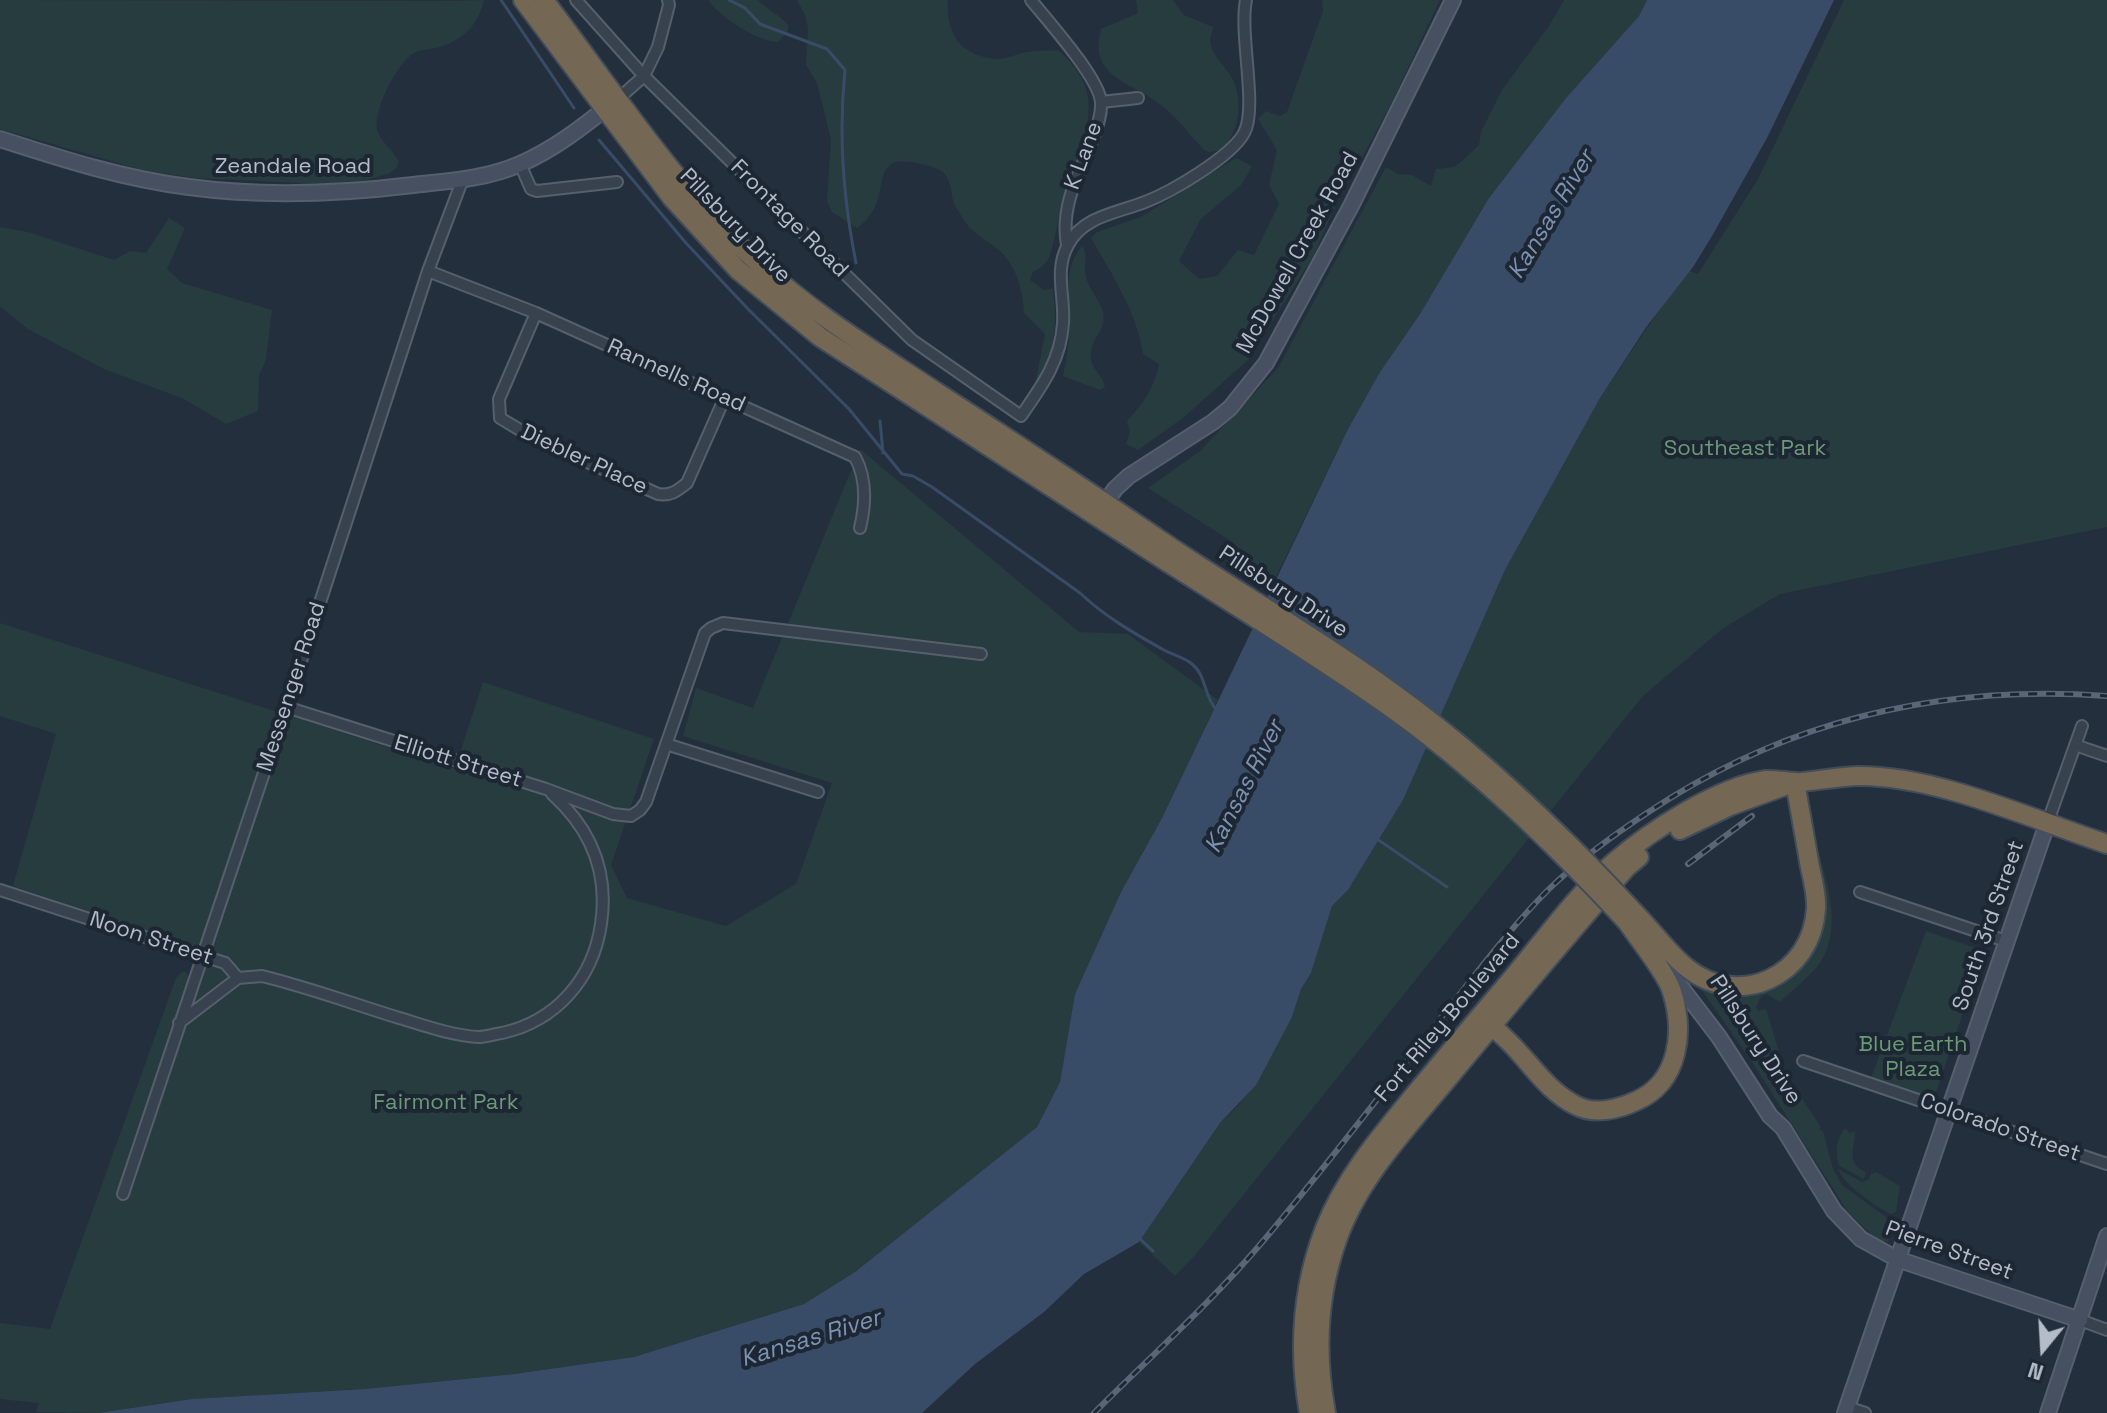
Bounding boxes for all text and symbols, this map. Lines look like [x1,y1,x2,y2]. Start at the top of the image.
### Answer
street label: K Lane [1060,118,1108,194]
water label: Kansas River [1502,145,1602,285]
street label: McDowell Creek Road [1232,148,1364,358]
street label: Zeandale Road [215,154,371,180]
street label: Frontage Road [725,155,853,283]
street label: Pillsbury Drive [674,163,796,289]
street label: Rannells Road [603,334,749,418]
street label: Diebler Place [516,419,652,501]
park label: Southeast Park [1664,436,1826,462]
street label: Pillsbury Drive [1213,540,1353,644]
street label: Messenger Road [252,599,332,775]
water label: Kansas River [1199,716,1291,858]
street label: Elliott Street [391,730,525,794]
street label: South 3rd Street [1948,838,2030,1014]
street label: Noon Street [86,907,216,971]
street label: Fort Riley Boulevard [1370,928,1526,1108]
street label: Pillsbury Drive [1703,970,1807,1110]
park label: Blue Earth Plaza [1858,1032,1968,1084]
street label: Colorado Street [1916,1088,2084,1168]
park label: Fairmont Park [373,1090,519,1116]
street label: Pierre Street [1882,1216,2016,1286]
water label: Kansas River [737,1304,885,1374]
north arrow [2003,1309,2083,1389]
text: N [2024,1356,2047,1387]

